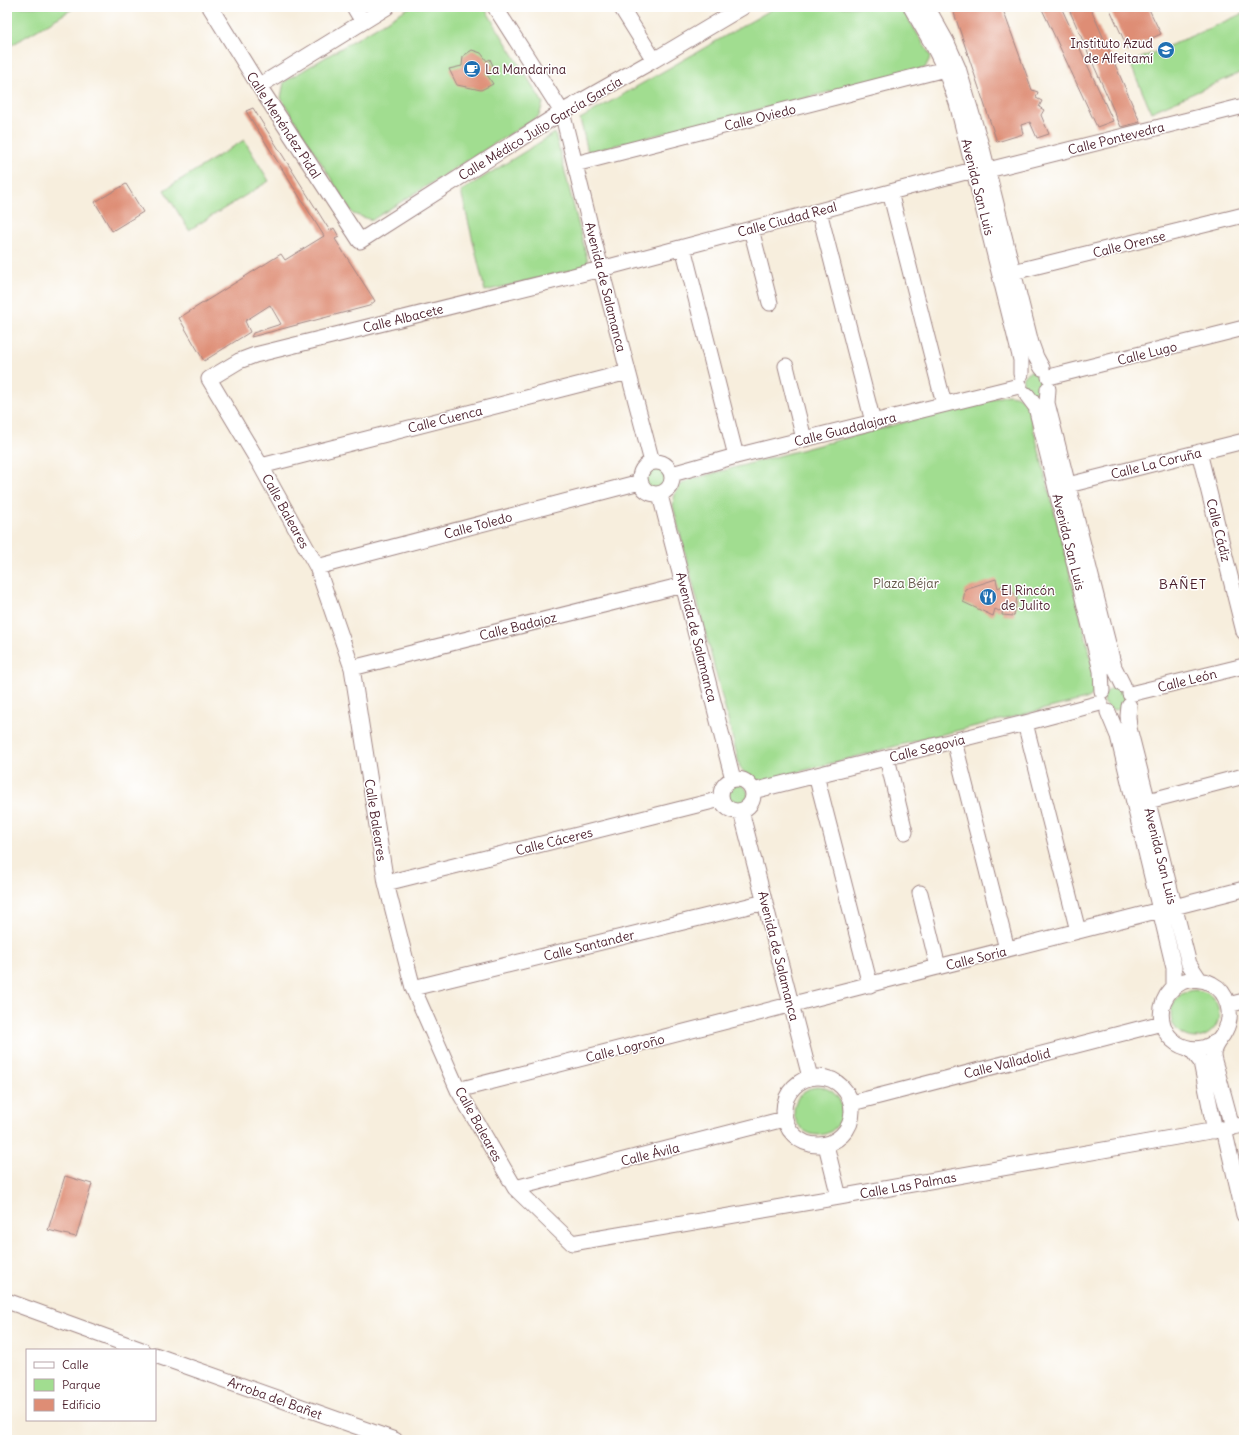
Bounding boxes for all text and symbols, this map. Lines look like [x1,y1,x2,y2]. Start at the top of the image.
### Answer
place label: Instituto Azud de Alfeitamí [1070,35,1153,67]
school or university icon: Instituto Azud de Alfeitamí [1156,40,1176,60]
cafe icon: La Mandarina [462,59,482,79]
place label: La Mandarina [485,61,566,78]
street label: Calle Menéndez Pidal [243,69,324,182]
street label: Calle Médico Julio García García [455,73,625,184]
street label: Calle Oviedo [723,100,798,135]
street label: Calle Pontevedra [1066,118,1166,159]
street label: Avenida San Luis [957,137,998,237]
street label: Calle Ciudad Real [736,198,839,241]
street label: Avenida de Salamanca [581,220,630,354]
street label: Calle Orense [1091,227,1167,262]
street label: Calle Albacete [361,300,445,337]
street label: Calle Lugo [1116,338,1179,369]
street label: Calle Cuenca [406,402,484,437]
street label: Calle Guadalajara [792,409,898,450]
street label: Calle La Coruña [1109,444,1203,483]
street label: Calle Baleares [258,471,313,552]
street label: Avenida San Luis [1048,492,1089,592]
street label: Calle Cádiz [1202,497,1235,563]
street label: Calle Toledo [442,508,514,543]
street label: Avenida de Salamanca [672,570,721,704]
park label: Plaza Béjar [873,575,940,592]
district label: BAÑET [1159,575,1207,593]
place label: El Rincón de Julito [1001,582,1055,614]
restaurant icon: El Rincón de Julito [978,587,998,607]
street label: Calle Badajoz [478,609,559,644]
street label: Calle León [1156,665,1219,696]
street label: Calle Segovia [888,731,967,766]
street label: Calle Baleares [361,778,390,862]
street label: Avenida San Luis [1140,806,1181,906]
street label: Calle Cáceres [514,824,594,859]
street label: Avenida de Salamanca [754,889,803,1023]
street label: Calle Santander [542,926,637,965]
street label: Calle Soria [944,943,1008,974]
street label: Calle Logroño [584,1030,666,1066]
street label: Calle Valladolid [962,1044,1052,1082]
street label: Calle Baleares [451,1084,506,1165]
street label: Calle Ávila [619,1138,681,1170]
street label: Calle Las Palmas [858,1169,958,1202]
legend [26,1349,156,1421]
text: Calle [62,1357,89,1372]
street label: Arroba del Bañet [225,1374,325,1424]
text: Parque [62,1377,101,1392]
text: Edificio [62,1397,101,1412]

